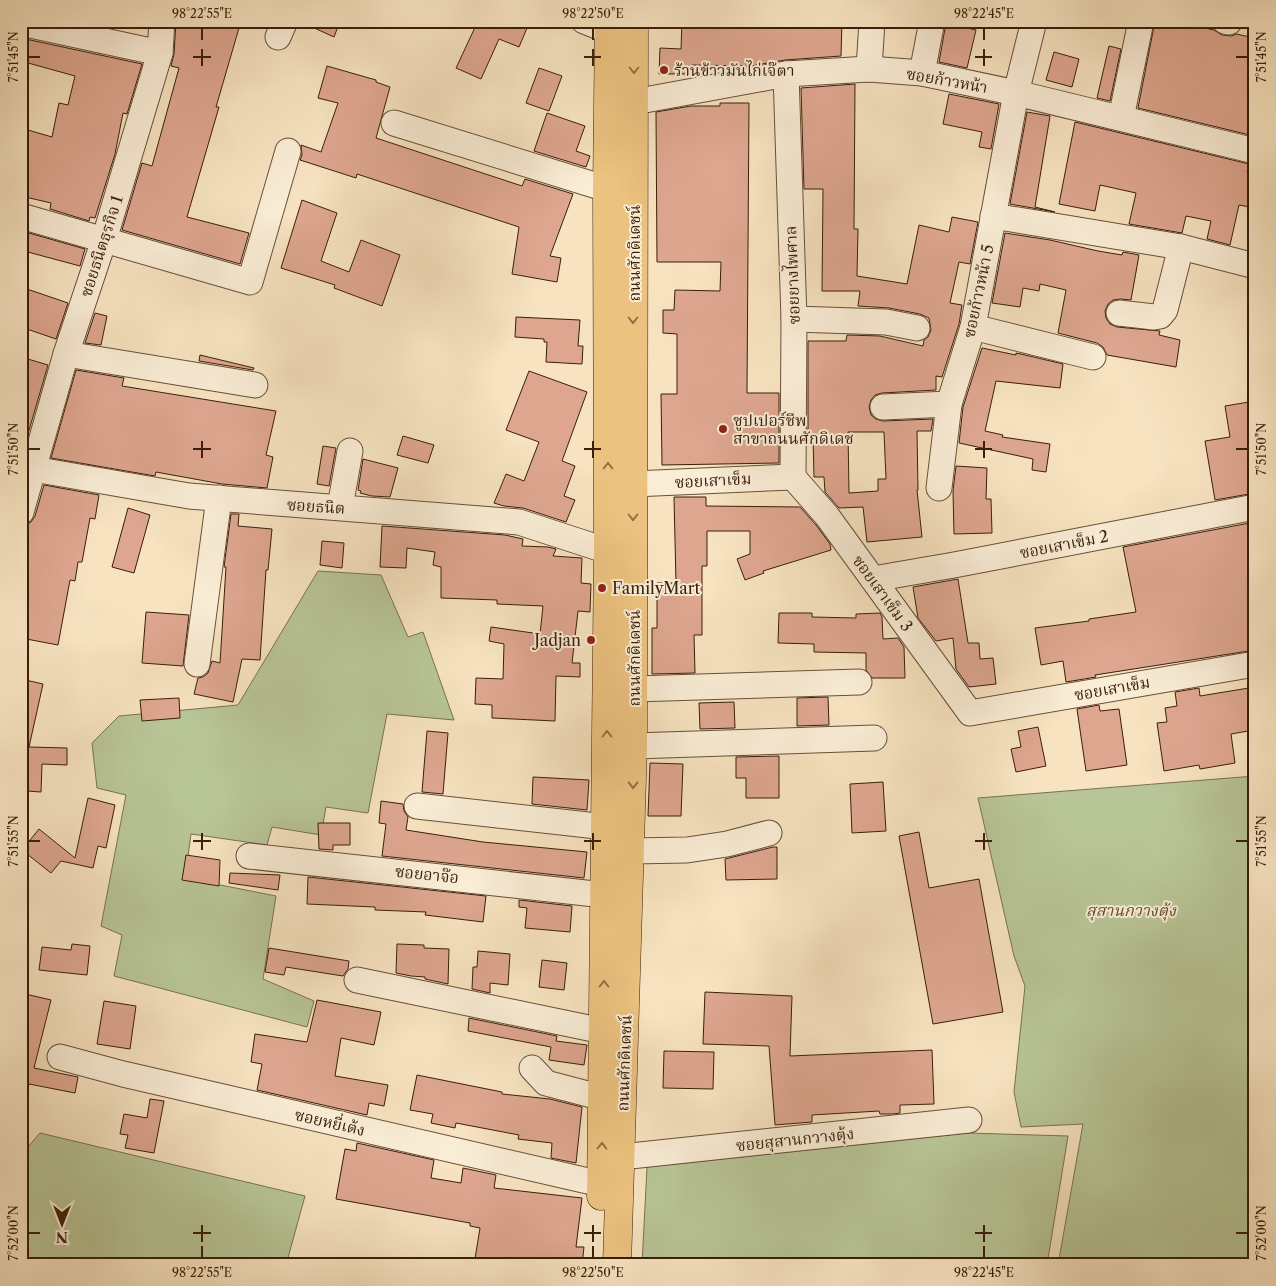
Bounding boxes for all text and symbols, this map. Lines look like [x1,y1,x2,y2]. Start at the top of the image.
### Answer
text: 98°22'55"E [172,6,232,21]
text: 98°22'50"E [562,6,624,21]
text: 98°22'45"E [954,6,1014,21]
text: 7°51'45"N [6,31,21,83]
text: 7°51'45"N [1254,31,1269,83]
place label: ร้านข้าวมันไก่เจ๊ตา [674,60,795,80]
street label: ซอยก้าวหน้า [905,63,989,97]
marker: ร้านข้าวมันไก่เจ๊ตา [658,64,670,76]
one-way arrow [629,66,639,74]
street label: ซอยธนิตธุรกิจ 1 [75,192,129,300]
street label: ถนนศักดิเดชน์ [624,205,644,301]
street label: ซอยยางไพศาล [780,225,804,325]
street label: ซอยก้าวหน้า 5 [958,242,998,340]
one-way arrow [628,316,638,324]
place label: ซูปเปอร์ชีพ สาขาถนนศักดิเดช [733,410,854,448]
text: 7°51'50"N [6,423,21,475]
marker: ซูปเปอร์ชีพ สาขาถนนศักดิเดช [717,423,729,435]
text: 7°51'50"N [1254,423,1269,475]
one-way arrow [603,462,613,470]
street label: ซอยเสาเข็ม [674,468,752,492]
street label: ซอยธนิต [286,494,346,518]
one-way arrow [628,514,638,522]
street label: ซอยเสาเข็ม 2 [1018,526,1110,562]
street label: ซอยเสาเข็ม 3 [849,551,917,635]
place label: FamilyMart [612,578,700,598]
marker: FamilyMart [596,582,608,594]
street label: ถนนศักดิเดชน์ [624,610,644,706]
place label: Jadjan [531,630,581,650]
marker: Jadjan [585,634,597,646]
street label: ซอยเสาเข็ม [1073,671,1151,705]
one-way arrow [602,729,612,737]
one-way arrow [627,781,638,789]
text: 7°51'55"N [6,815,21,867]
text: 7°51'55"N [1254,815,1269,867]
street label: ซอยอาจ๊อ [394,861,460,887]
park label: สุสานกวางตุ้ง [1086,900,1177,921]
one-way arrow [599,979,609,987]
street label: ถนนศักดิเดชน์ [612,1014,636,1112]
street label: ซอยหยี่เต้ง [293,1103,367,1140]
street label: ซอยสุสานกวางตุ้ง [735,1123,855,1157]
one-way arrow [597,1142,607,1150]
north arrow [38,1198,88,1248]
text: 7°52'00"N [6,1205,21,1261]
text: 7°52'00"N [1254,1205,1269,1261]
text: N [56,1228,68,1246]
text: 98°22'55"E [172,1265,232,1280]
text: 98°22'50"E [562,1265,624,1280]
text: 98°22'45"E [954,1265,1014,1280]

